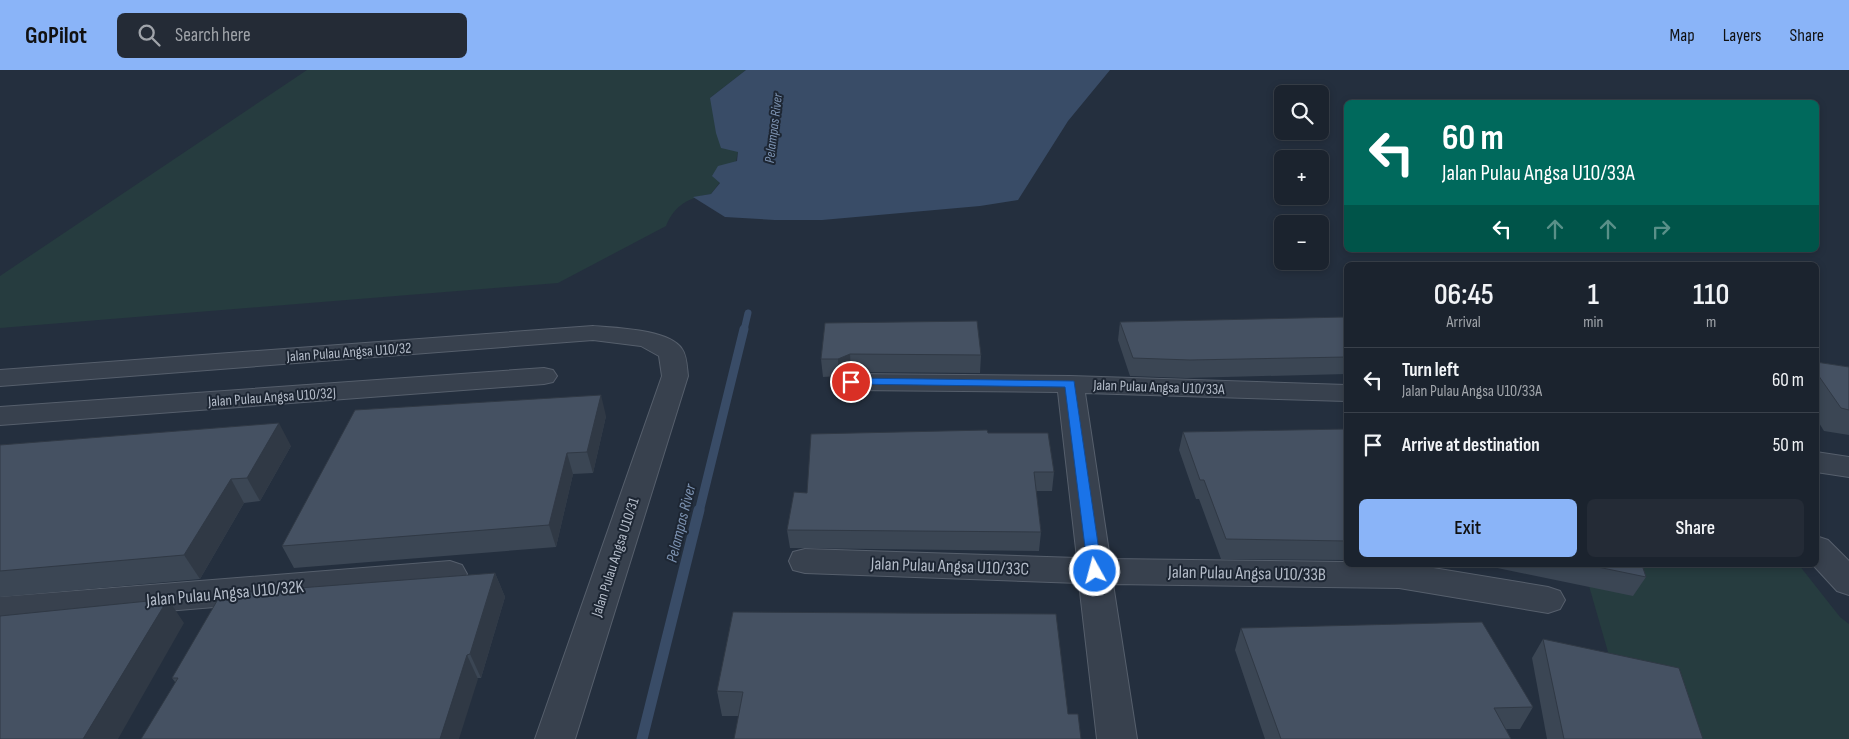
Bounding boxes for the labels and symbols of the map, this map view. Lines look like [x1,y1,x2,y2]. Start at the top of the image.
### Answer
water label: Pelampas River [761,91,786,164]
street label: Jalan Pulau Angsa U10/32 [285,339,412,366]
pin [830,361,872,403]
street label: Jalan Pulau Angsa U10/33A [1092,376,1226,399]
street label: Jalan Pulau Angsa U10/32J [206,384,337,412]
water label: Pelampas River [663,482,700,565]
street label: Jalan Pulau Angsa U10/31 [587,495,644,620]
position arrow [1068,544,1120,596]
street label: Jalan Pulau Angsa U10/33C [869,553,1030,580]
street label: Jalan Pulau Angsa U10/33B [1167,562,1326,585]
street label: Jalan Pulau Angsa U10/32K [144,576,305,611]

